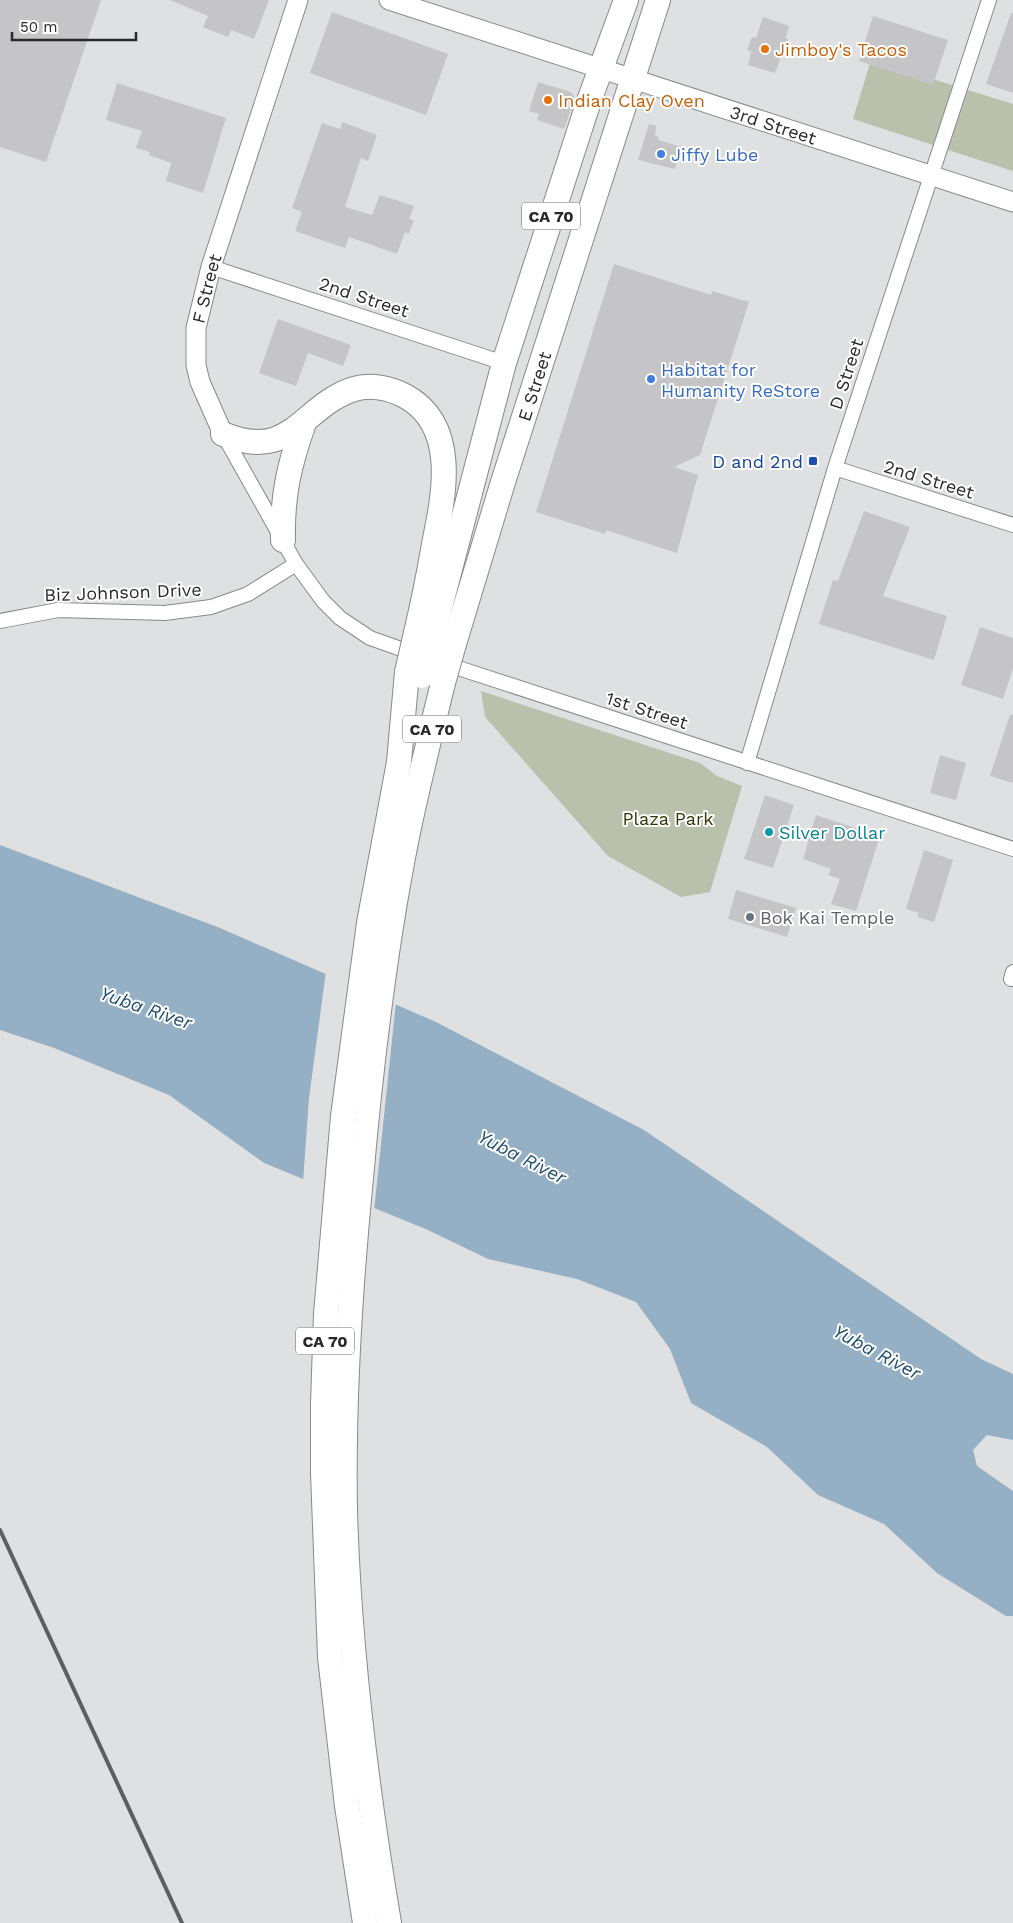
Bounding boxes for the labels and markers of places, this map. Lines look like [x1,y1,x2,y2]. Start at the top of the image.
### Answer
place label: Jimboy's Tacos [775,39,907,60]
marker: Jimboy's Tacos [759,43,771,55]
place label: Indian Clay Oven [558,90,705,111]
marker: Indian Clay Oven [542,94,554,106]
place label: Jiffy Lube [671,144,758,165]
marker: Jiffy Lube [655,148,667,160]
place label: Habitat for Humanity ReStore [661,359,820,401]
marker: Habitat for Humanity ReStore [645,373,657,385]
place label: D and 2nd [712,451,803,472]
marker: D and 2nd [807,455,819,467]
place label: Silver Dollar [779,822,886,843]
marker: Silver Dollar [763,826,775,838]
place label: Bok Kai Temple [760,907,894,928]
marker: Bok Kai Temple [744,911,756,923]

